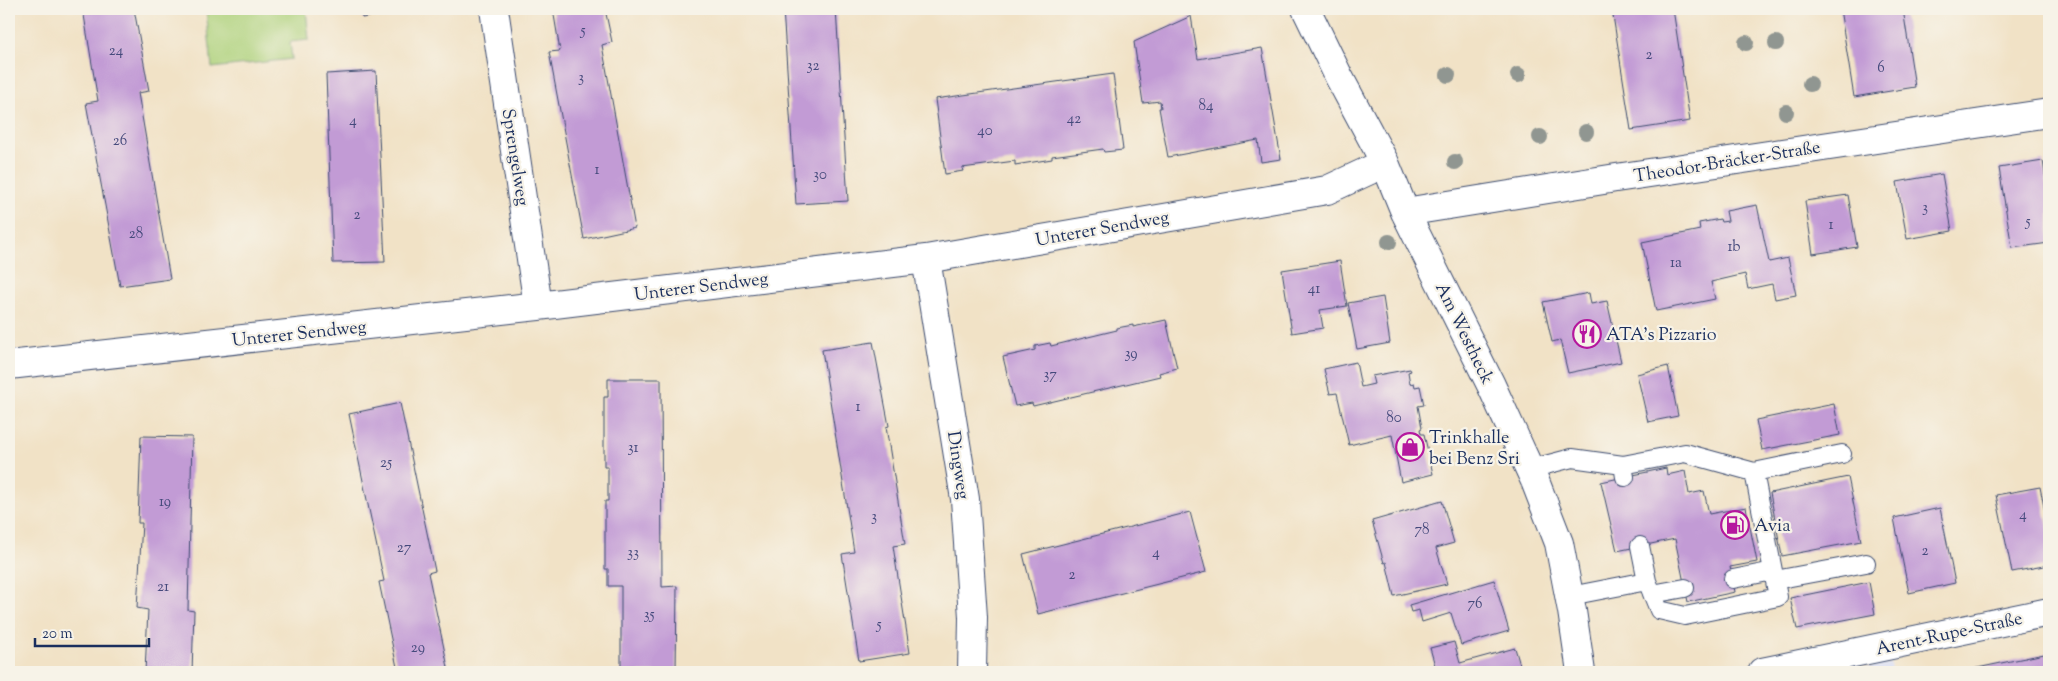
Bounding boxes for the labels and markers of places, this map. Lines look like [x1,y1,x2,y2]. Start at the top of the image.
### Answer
restaurant icon: ATA's Pizzario [1572,319,1602,349]
place label: ATA's Pizzario [1606,323,1717,349]
place label: Trinkhalle bei Benz Sri [1429,426,1520,473]
shop icon: Trinkhalle bei Benz Sri [1395,432,1425,462]
fuel station icon: Avia [1720,510,1750,540]
place label: Avia [1754,514,1790,540]

